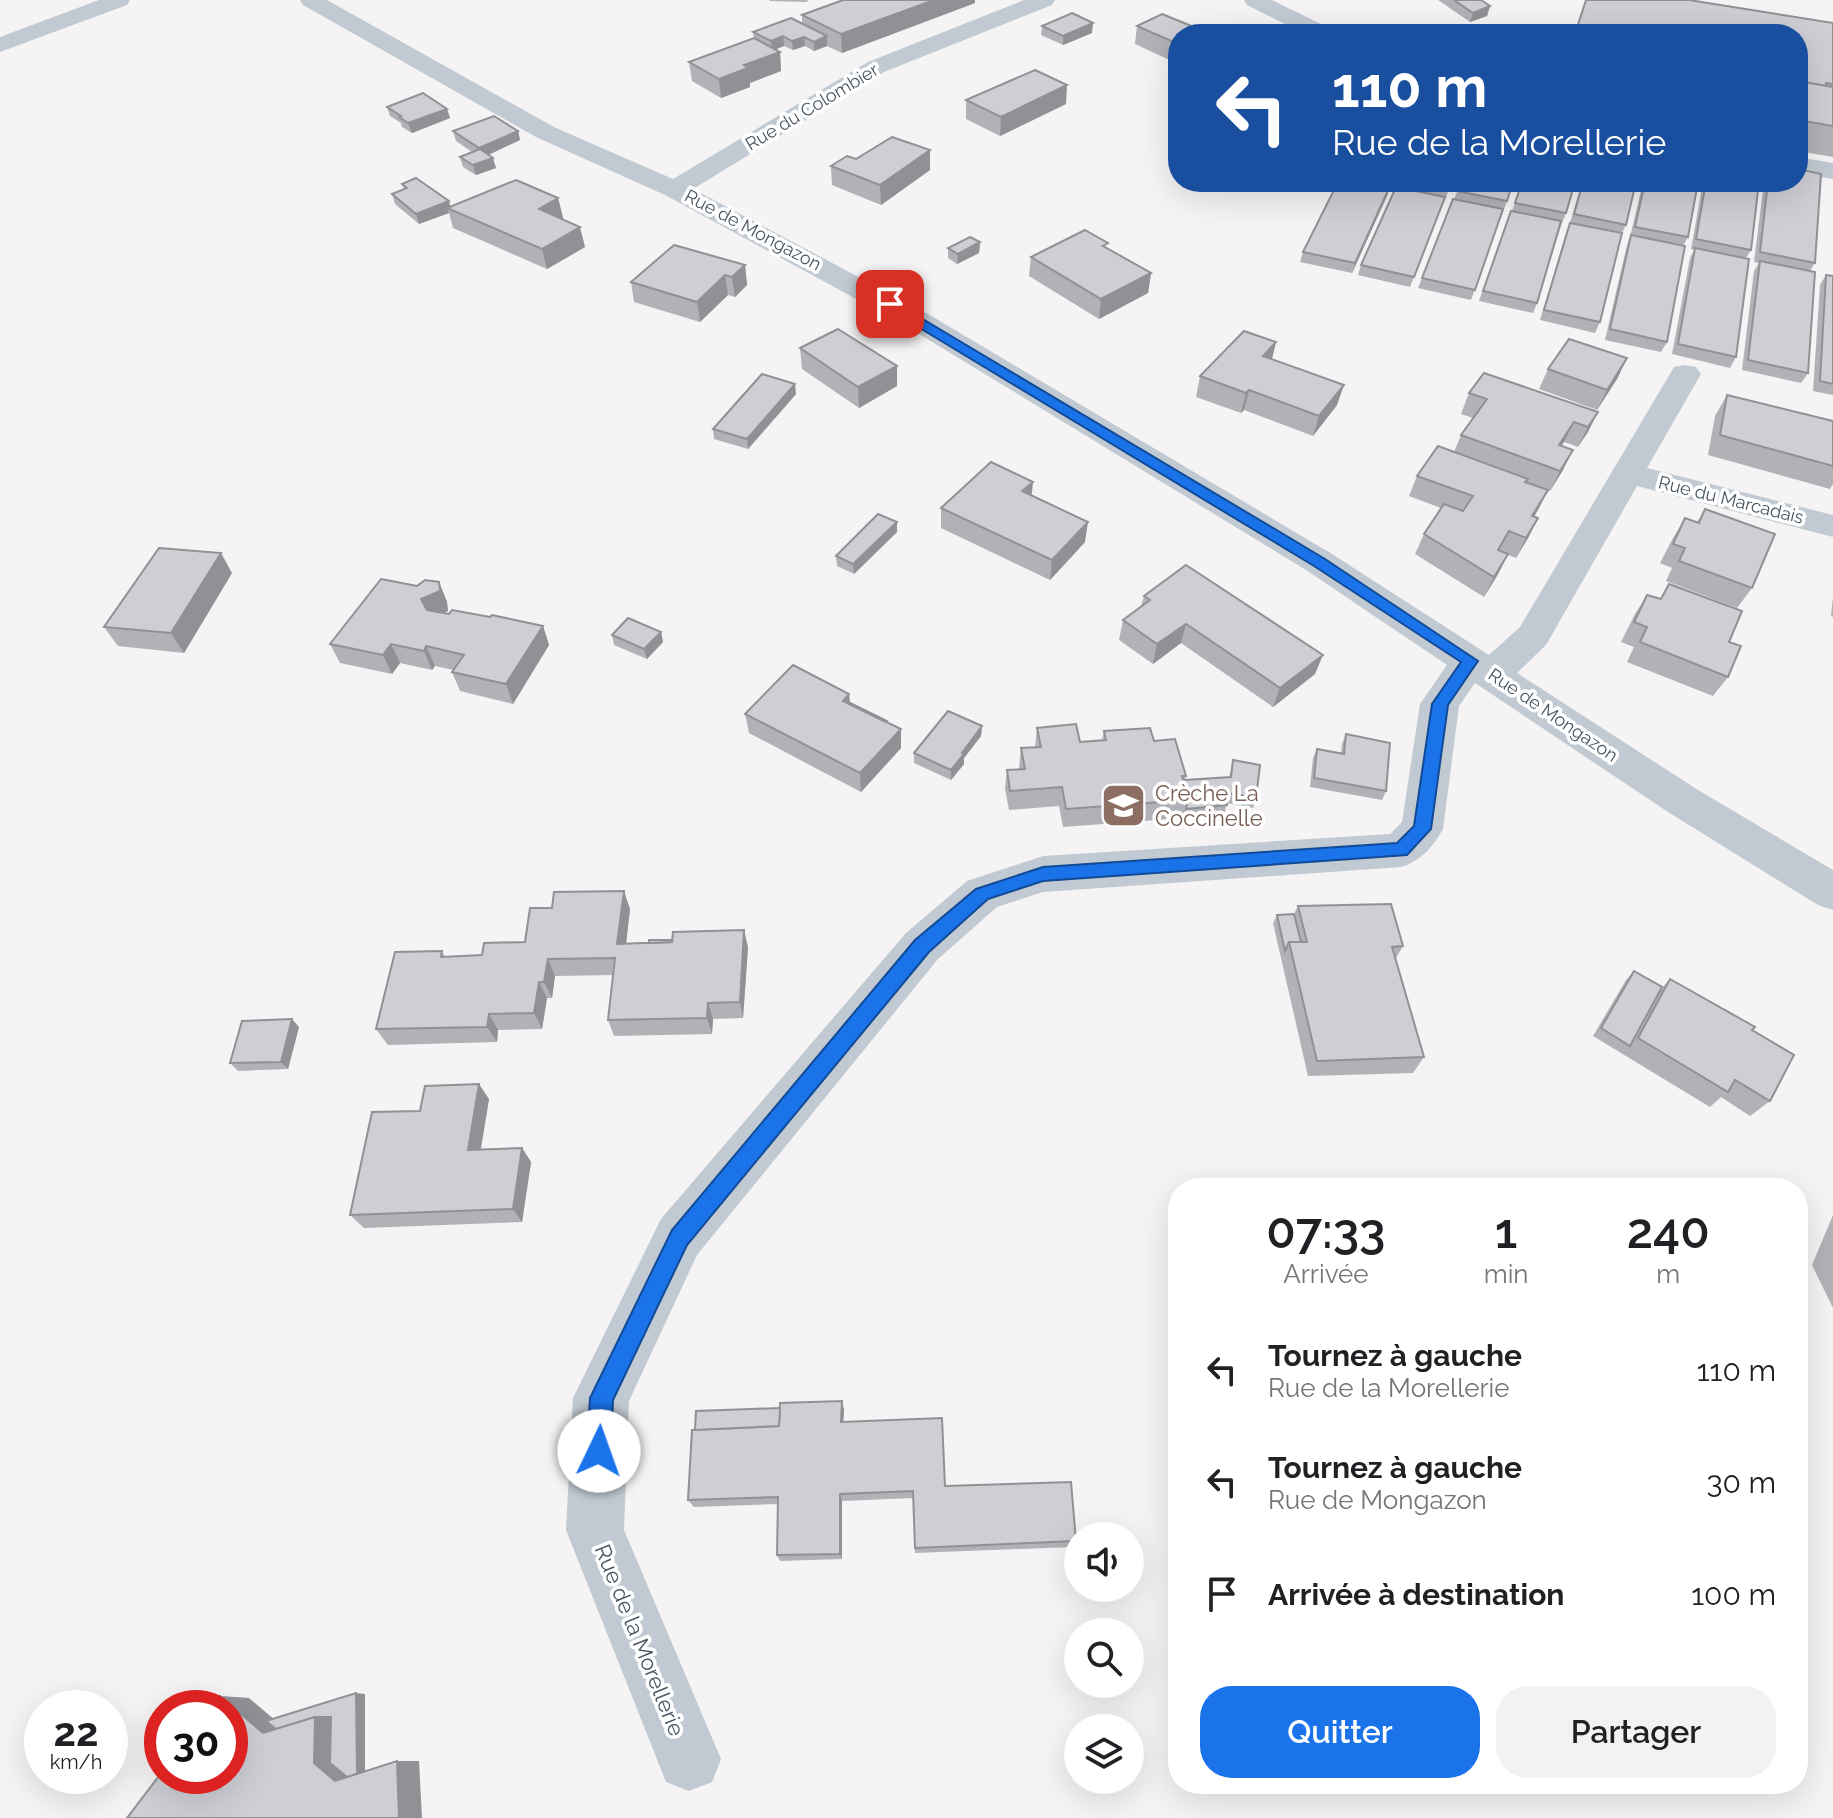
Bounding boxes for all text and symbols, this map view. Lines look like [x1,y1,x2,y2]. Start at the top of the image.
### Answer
text: 110 m [1332,54,1487,120]
icon: left [1200,56,1304,160]
street label: Rue du Colombier [742,58,882,154]
text: Rue de la Morellerie [1332,121,1666,163]
street label: Rue de Mongazon [681,185,825,274]
pin [856,270,924,338]
icon: arrive [868,282,912,326]
street label: Rue du Marcadais [1656,471,1806,528]
street label: Rue de Mongazon [1485,664,1622,766]
place label: Crèche La Coccinelle [1155,780,1263,831]
school or university icon: Crèche La Coccinelle [1100,782,1148,830]
text: 07:33 [1266,1203,1385,1259]
text: 1 [1495,1203,1517,1259]
text: 240 [1627,1203,1710,1259]
text: Arrivée [1283,1259,1369,1289]
text: min [1484,1259,1528,1289]
text: m [1656,1259,1680,1289]
text: Tournez à gauche [1268,1338,1522,1373]
icon: left [1200,1348,1244,1392]
text: 110 m [1697,1353,1776,1388]
text: Rue de la Morellerie [1268,1373,1510,1403]
position arrow [557,1409,641,1493]
text: Tournez à gauche [1268,1450,1522,1485]
icon: left [1200,1460,1244,1504]
text: 30 m [1706,1465,1776,1500]
text: Rue de Mongazon [1268,1485,1487,1515]
map controls [1064,1522,1144,1794]
button: sound [1064,1522,1144,1602]
street label: Rue de la Morellerie [590,1540,690,1740]
icon: arrive [1200,1572,1244,1616]
text: Arrivée à destination [1268,1577,1564,1612]
text: 100 m [1691,1577,1776,1612]
button: search [1064,1618,1144,1698]
button: Quitter [1200,1686,1480,1778]
button: Partager [1496,1686,1776,1778]
speed limit sign: 30 [144,1690,248,1794]
text: 22 [53,1708,99,1755]
button: layers [1064,1714,1144,1794]
text: km/h [50,1750,102,1774]

